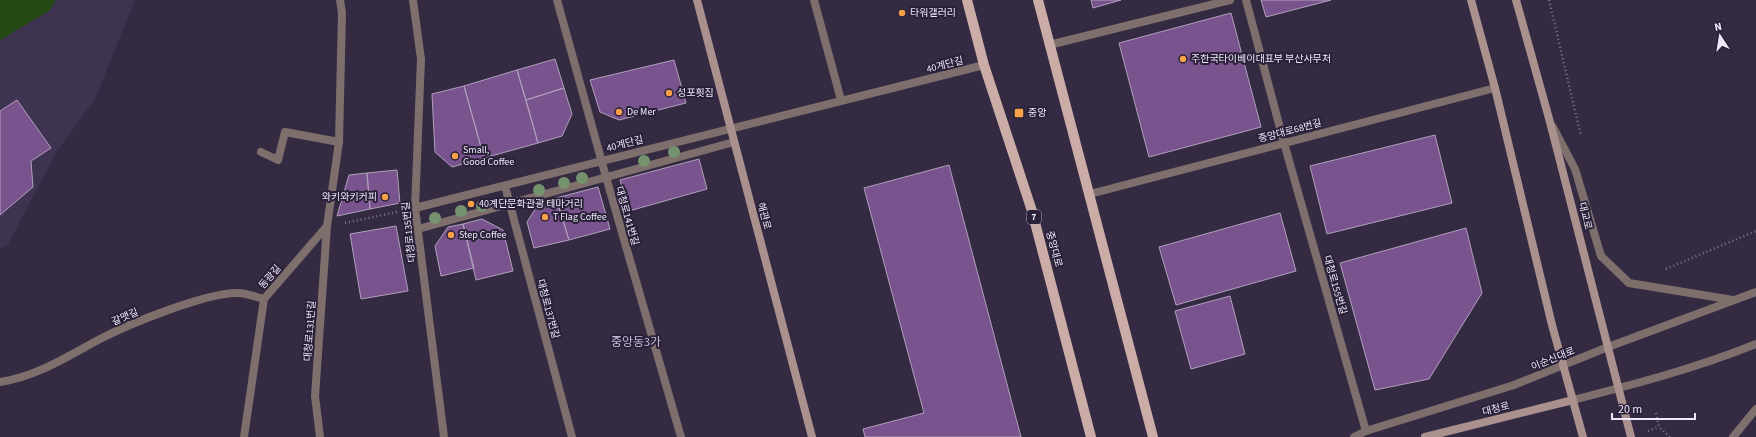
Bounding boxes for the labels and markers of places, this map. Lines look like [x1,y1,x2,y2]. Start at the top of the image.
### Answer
place label: 타워갤러리 [910,6,956,20]
marker: 타워갤러리 [897,8,907,18]
place label: 주한국타이베이대표부 부산사무처 [1191,52,1331,66]
marker: 주한국타이베이대표부 부산사무처 [1178,54,1188,64]
place label: 성포횟집 [677,86,714,100]
marker: 성포횟집 [664,88,674,98]
place label: De Mer [627,105,656,119]
place label: 중앙 [1028,106,1046,120]
marker: De Mer [614,107,624,117]
marker: 중앙 [1013,107,1025,119]
place label: Small, Good Coffee [463,143,514,169]
marker: Small, Good Coffee [450,151,460,161]
place label: 와키와키커피 [322,190,377,204]
marker: 와키와키커피 [380,192,390,202]
place label: 40계단문화관광 테마거리 [479,197,583,211]
marker: 40계단문화관광 테마거리 [466,199,476,209]
place label: T Flag Coffee [553,210,607,224]
marker: T Flag Coffee [540,212,550,222]
place label: Step Coffee [459,228,507,242]
marker: Step Coffee [446,230,456,240]

